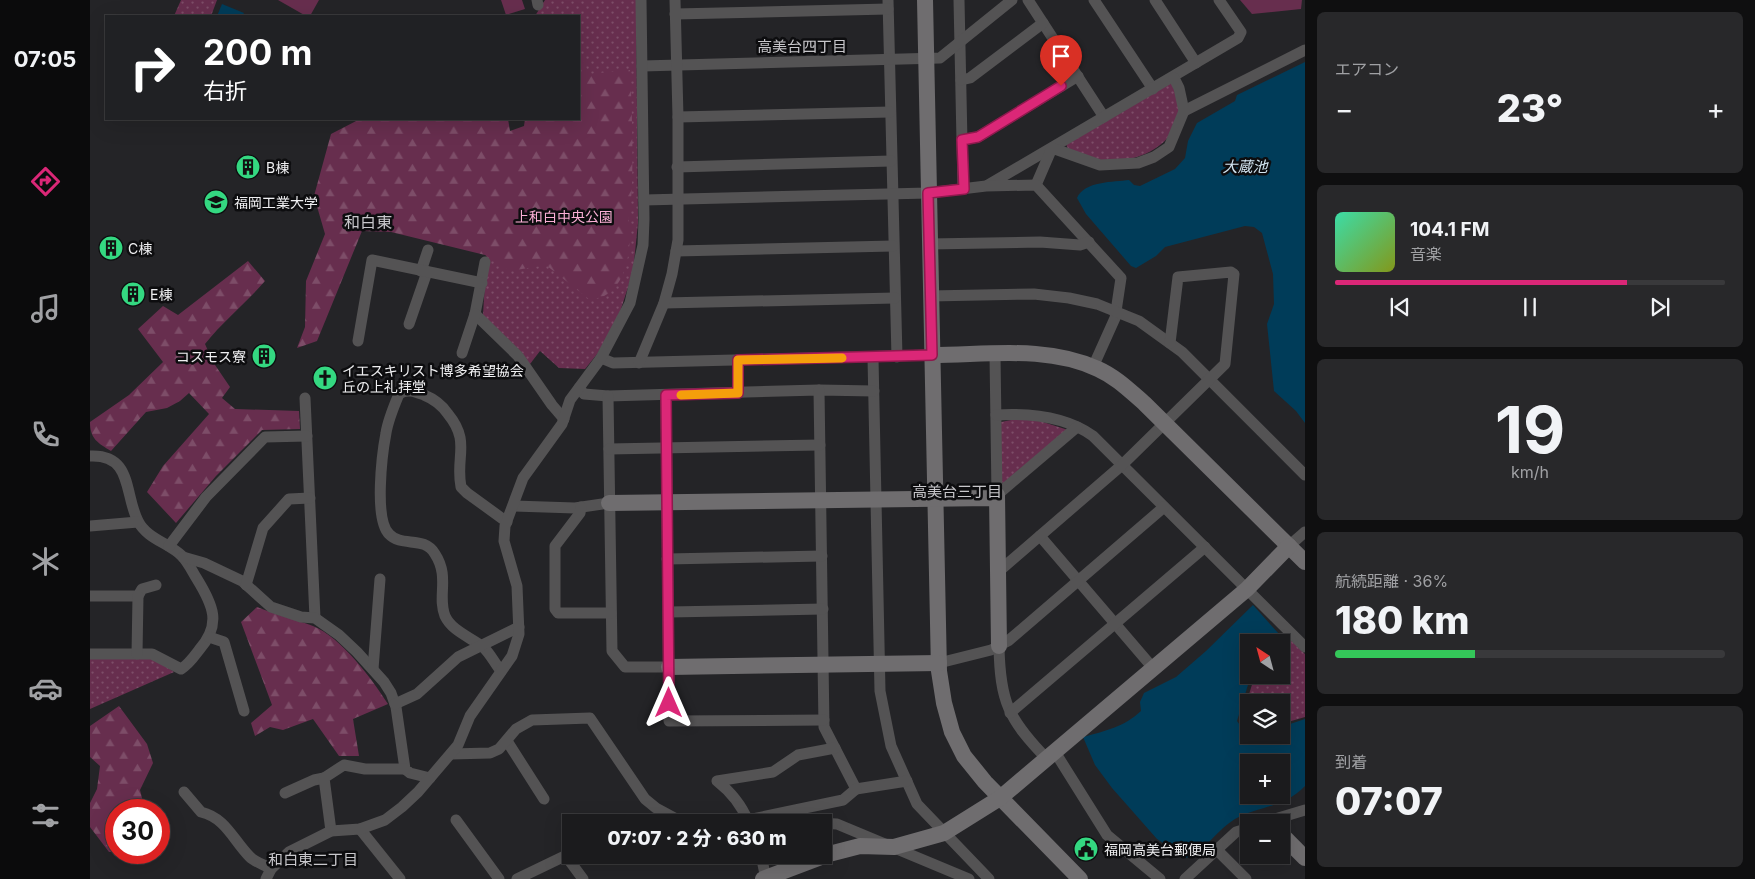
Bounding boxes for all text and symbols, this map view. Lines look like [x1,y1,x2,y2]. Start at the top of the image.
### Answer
text: 200 m [203,31,312,73]
icon: right [120,35,185,100]
pin [1040,35,1082,86]
district label: 高美台四丁目 [757,37,847,56]
icon: arrive [1047,42,1075,70]
text: 07:05 [14,46,76,72]
text: エアコン [1335,59,1399,79]
text: 右折 [203,78,247,104]
text: 23° [1497,85,1563,131]
text: − [1335,92,1354,126]
text: + [1706,92,1725,126]
building icon: B棟 [235,154,261,180]
water label: 大蔵池 [1222,157,1269,176]
place label: B棟 [266,159,289,176]
icon: directions [28,164,63,199]
school or university icon: 福岡工業大学 [203,189,229,215]
place label: 福岡工業大学 [234,194,318,211]
park label: 上和白中央公園 [515,208,613,225]
district label: 和白東 [344,212,392,232]
text: 104.1 FM [1410,218,1489,241]
building icon: C棟 [98,235,124,261]
place label: C棟 [128,240,152,257]
text: 音楽 [1410,244,1442,264]
building icon: E棟 [120,281,146,307]
place label: E棟 [150,286,172,303]
icon: music [28,291,63,326]
icon: previous [1386,293,1414,321]
icon: pause [1516,293,1544,321]
icon: next [1646,293,1674,321]
building icon: コスモス寮 [251,343,277,369]
place label: コスモス寮 [176,348,246,365]
place label: イエスキリスト博多希望協会 丘の上礼拝堂 [342,362,524,395]
church icon: イエスキリスト博多希望協会 丘の上礼拝堂 [312,365,338,391]
text: 19 [1495,390,1565,469]
icon: phone [28,417,63,452]
text: km/h [1511,462,1549,482]
district label: 高美台三丁目 [912,482,1002,501]
icon: climate [28,544,63,579]
text: 航続距離 · 36% [1335,571,1448,591]
text: 180 km [1335,597,1469,643]
north arrow [1240,634,1290,684]
map controls [1240,634,1290,864]
icon: car [28,671,63,706]
position arrow [642,676,694,728]
button: layers [1240,694,1290,744]
text: 到着 [1335,752,1367,772]
button: + [1240,754,1290,804]
text: 07:07 [1335,778,1443,824]
icon: filters [28,798,63,833]
speed limit sign: 30 [105,799,170,864]
button: − [1240,814,1290,864]
text: 07:07 · 2 分 · 630 m [607,827,787,850]
public building icon: 福岡高美台郵便局 [1073,836,1099,862]
place label: 福岡高美台郵便局 [1104,841,1216,858]
district label: 和白東二丁目 [268,850,358,869]

